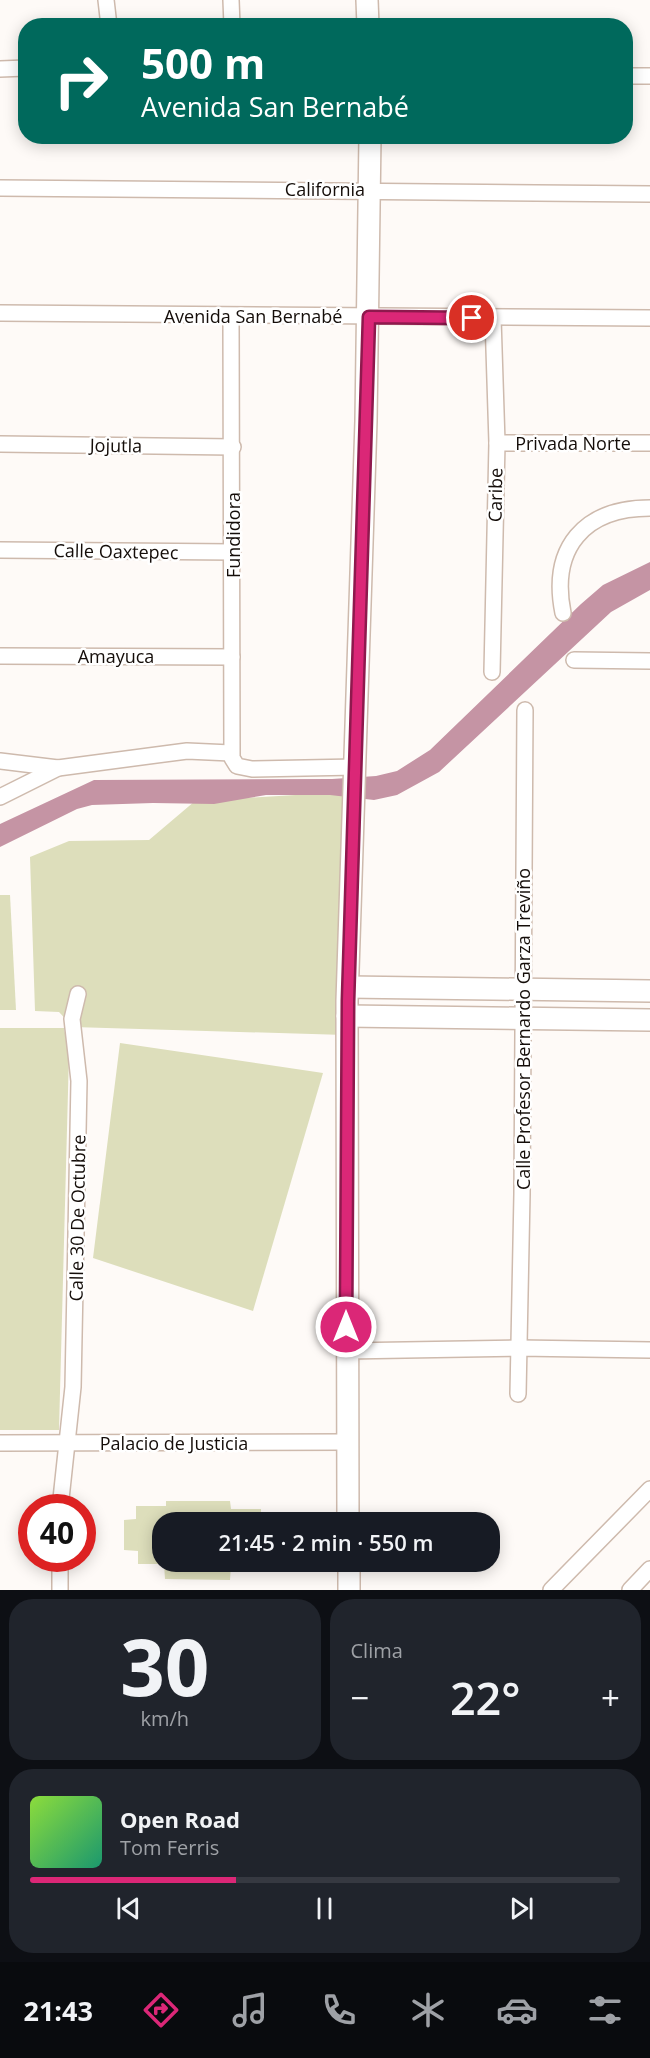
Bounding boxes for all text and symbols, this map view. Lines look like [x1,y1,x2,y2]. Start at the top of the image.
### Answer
text: 500 m [141,34,265,91]
icon: right [42,42,120,120]
text: Avenida San Bernabé [141,88,409,125]
street label: California [285,177,365,201]
pin [446,292,497,343]
icon: arrive [455,301,488,334]
street label: Avenida San Bernabé [164,304,342,328]
street label: Privada Norte [515,431,631,455]
street label: Jojutla [88,433,142,457]
street label: Caribe [483,468,507,522]
street label: Fundidora [221,492,245,578]
street label: Calle Oaxtepec [53,538,179,564]
street label: Amayuca [78,644,154,668]
street label: Calle Profesor Bernardo Garza Treviño [511,868,535,1190]
street label: Calle 30 De Octubre [64,1134,90,1302]
position arrow [314,1295,378,1359]
street label: Palacio de Justicia [100,1431,248,1455]
speed limit sign: 40 [18,1494,96,1572]
text: 21:45 · 2 min · 550 m [218,1527,434,1557]
text: 30 [120,1613,209,1719]
text: Clima [351,1637,403,1664]
text: 22° [450,1667,521,1728]
text: − [351,1675,369,1720]
text: + [601,1675,620,1720]
text: km/h [140,1705,189,1732]
text: Open Road [120,1804,240,1834]
text: Tom Ferris [120,1834,219,1861]
icon: previous [112,1892,145,1925]
icon: pause [308,1892,341,1925]
icon: next [505,1892,538,1925]
icon: directions [140,1989,182,2031]
icon: music [229,1989,271,2031]
icon: phone [318,1989,360,2031]
icon: climate [407,1989,449,2031]
icon: car [496,1989,538,2031]
icon: filters [584,1989,626,2031]
text: 21:43 [23,1992,93,2029]

